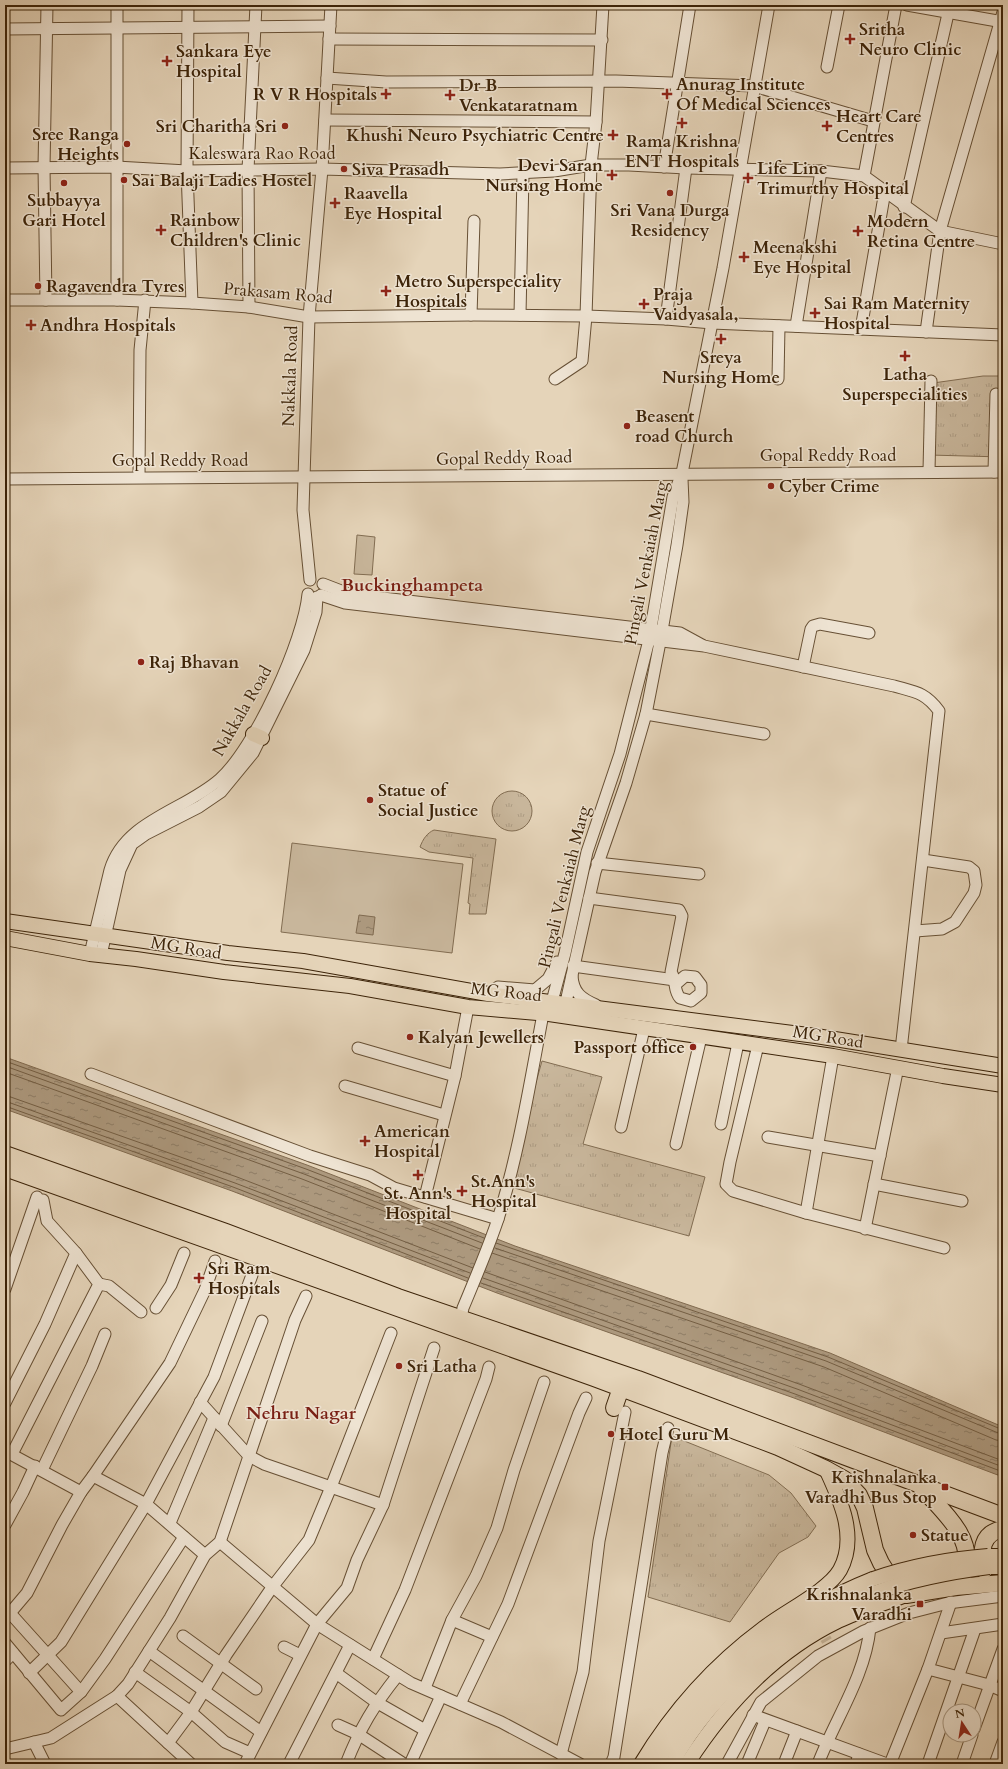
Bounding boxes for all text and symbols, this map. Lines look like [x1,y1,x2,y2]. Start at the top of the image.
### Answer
place label: Sritha Neuro Clinic [859,18,961,61]
marker: Sritha Neuro Clinic [844,33,856,45]
place label: Sankara Eye Hospital [176,40,271,83]
marker: Sankara Eye Hospital [161,55,173,67]
place label: Anurag Institute Of Medical Sciences [676,73,830,116]
place label: Dr B Venkataratnam [459,74,578,117]
place label: R V R Hospitals [253,83,377,106]
marker: R V R Hospitals [380,88,392,100]
marker: Anurag Institute Of Medical Sciences [661,88,673,100]
marker: Dr B Venkataratnam [444,89,456,101]
place label: Heart Care Centres [836,105,922,148]
place label: Sri Charitha Sri [156,115,277,138]
marker: Rama Krishna ENT Hospitals [676,117,688,129]
marker: Heart Care Centres [821,120,833,132]
marker: Sri Charitha Sri [280,121,290,131]
place label: Sree Ranga Heights [32,123,120,166]
place label: Khushi Neuro Psychiatric Centre [346,124,604,147]
marker: Khushi Neuro Psychiatric Centre [607,129,619,141]
place label: Rama Krishna ENT Hospitals [625,130,739,173]
marker: Sree Ranga Heights [122,139,132,149]
street label: Kaleswara Rao Road [188,142,336,165]
place label: Devi Saran Nursing Home [485,154,603,197]
place label: Life Line Trimurthy Hospital [757,157,909,200]
place label: Siva Prasadh [352,158,450,181]
marker: Siva Prasadh [339,164,349,174]
place label: Sai Balaji Ladies Hostel [132,169,312,192]
marker: Devi Saran Nursing Home [606,169,618,181]
marker: Life Line Trimurthy Hospital [742,172,754,184]
marker: Sai Balaji Ladies Hostel [119,175,129,185]
marker: Subbayya Gari Hotel [59,178,69,188]
place label: Raavella Eye Hospital [344,182,442,225]
marker: Sri Vana Durga Residency [665,188,675,198]
place label: Subbayya Gari Hotel [22,189,106,232]
marker: Raavella Eye Hospital [329,197,341,209]
place label: Sri Vana Durga Residency [610,199,730,242]
place label: Rainbow Children's Clinic [170,209,301,252]
place label: Modern Retina Centre [867,210,975,253]
marker: Rainbow Children's Clinic [155,224,167,236]
marker: Modern Retina Centre [852,225,864,237]
place label: Meenakshi Eye Hospital [753,236,851,279]
marker: Meenakshi Eye Hospital [738,251,750,263]
place label: Metro Superspeciality Hospitals [395,270,562,313]
place label: Ragavendra Tyres [46,275,184,298]
street label: Prakasam Road [223,277,333,309]
marker: Ragavendra Tyres [33,281,43,291]
place label: Praja Vaidyasala, [653,283,738,326]
marker: Metro Superspeciality Hospitals [380,285,392,297]
place label: Sai Ram Maternity Hospital [824,292,970,335]
marker: Praja Vaidyasala, [638,298,650,310]
marker: Sai Ram Maternity Hospital [809,307,821,319]
place label: Andhra Hospitals [40,314,176,337]
marker: Andhra Hospitals [25,319,37,331]
street label: Nakkala Road [277,325,303,427]
marker: Sreya Nursing Home [715,333,727,345]
place label: Sreya Nursing Home [662,346,780,389]
marker: Latha Superspecialities [899,350,911,362]
place label: Latha Superspecialities [842,363,968,406]
place label: Beasent road Church [635,405,734,448]
marker: Beasent road Church [622,421,632,431]
street label: Gopal Reddy Road [760,444,896,467]
street label: Gopal Reddy Road [436,445,572,471]
street label: Gopal Reddy Road [112,449,248,472]
place label: Cyber Crime [779,475,880,498]
street label: Pingali Venkaiah Marg [619,479,673,647]
marker: Cyber Crime [766,481,776,491]
district label: Buckinghampeta [341,573,483,598]
place label: Raj Bhavan [149,651,239,674]
marker: Raj Bhavan [136,657,146,667]
street label: Nakkala Road [207,662,277,760]
place label: Statue of Social Justice [378,779,478,822]
marker: Statue of Social Justice [365,795,375,805]
street label: Pingali Venkaiah Marg [533,803,595,971]
street label: MG Road [149,931,223,965]
street label: MG Road [469,977,543,1007]
street label: MG Road [791,1020,865,1054]
place label: Kalyan Jewellers [418,1026,544,1049]
marker: Kalyan Jewellers [405,1032,415,1042]
place label: Passport office [574,1036,685,1059]
marker: Passport office [688,1042,698,1052]
place label: American Hospital [374,1120,450,1163]
marker: American Hospital [359,1135,371,1147]
marker: St. Ann's Hospital [412,1169,424,1181]
place label: St.Ann's Hospital [471,1170,537,1213]
place label: St. Ann's Hospital [384,1182,452,1225]
marker: St.Ann's Hospital [456,1185,468,1197]
place label: Sri Ram Hospitals [208,1257,280,1300]
marker: Sri Ram Hospitals [193,1272,205,1284]
place label: Sri Latha [407,1355,478,1378]
marker: Sri Latha [394,1361,404,1371]
district label: Nehru Nagar [246,1401,357,1426]
place label: Hotel Guru M [619,1423,730,1446]
marker: Hotel Guru M [606,1429,616,1439]
place label: Krishnalanka Varadhi Bus Stop [805,1466,938,1509]
marker: Krishnalanka Varadhi Bus Stop [940,1482,950,1492]
place label: Statue [921,1524,969,1547]
marker: Statue [908,1530,918,1540]
place label: Krishnalanka Varadhi [806,1583,913,1626]
marker: Krishnalanka Varadhi [915,1599,925,1609]
north arrow [942,1703,982,1743]
text: N [954,1705,967,1722]

